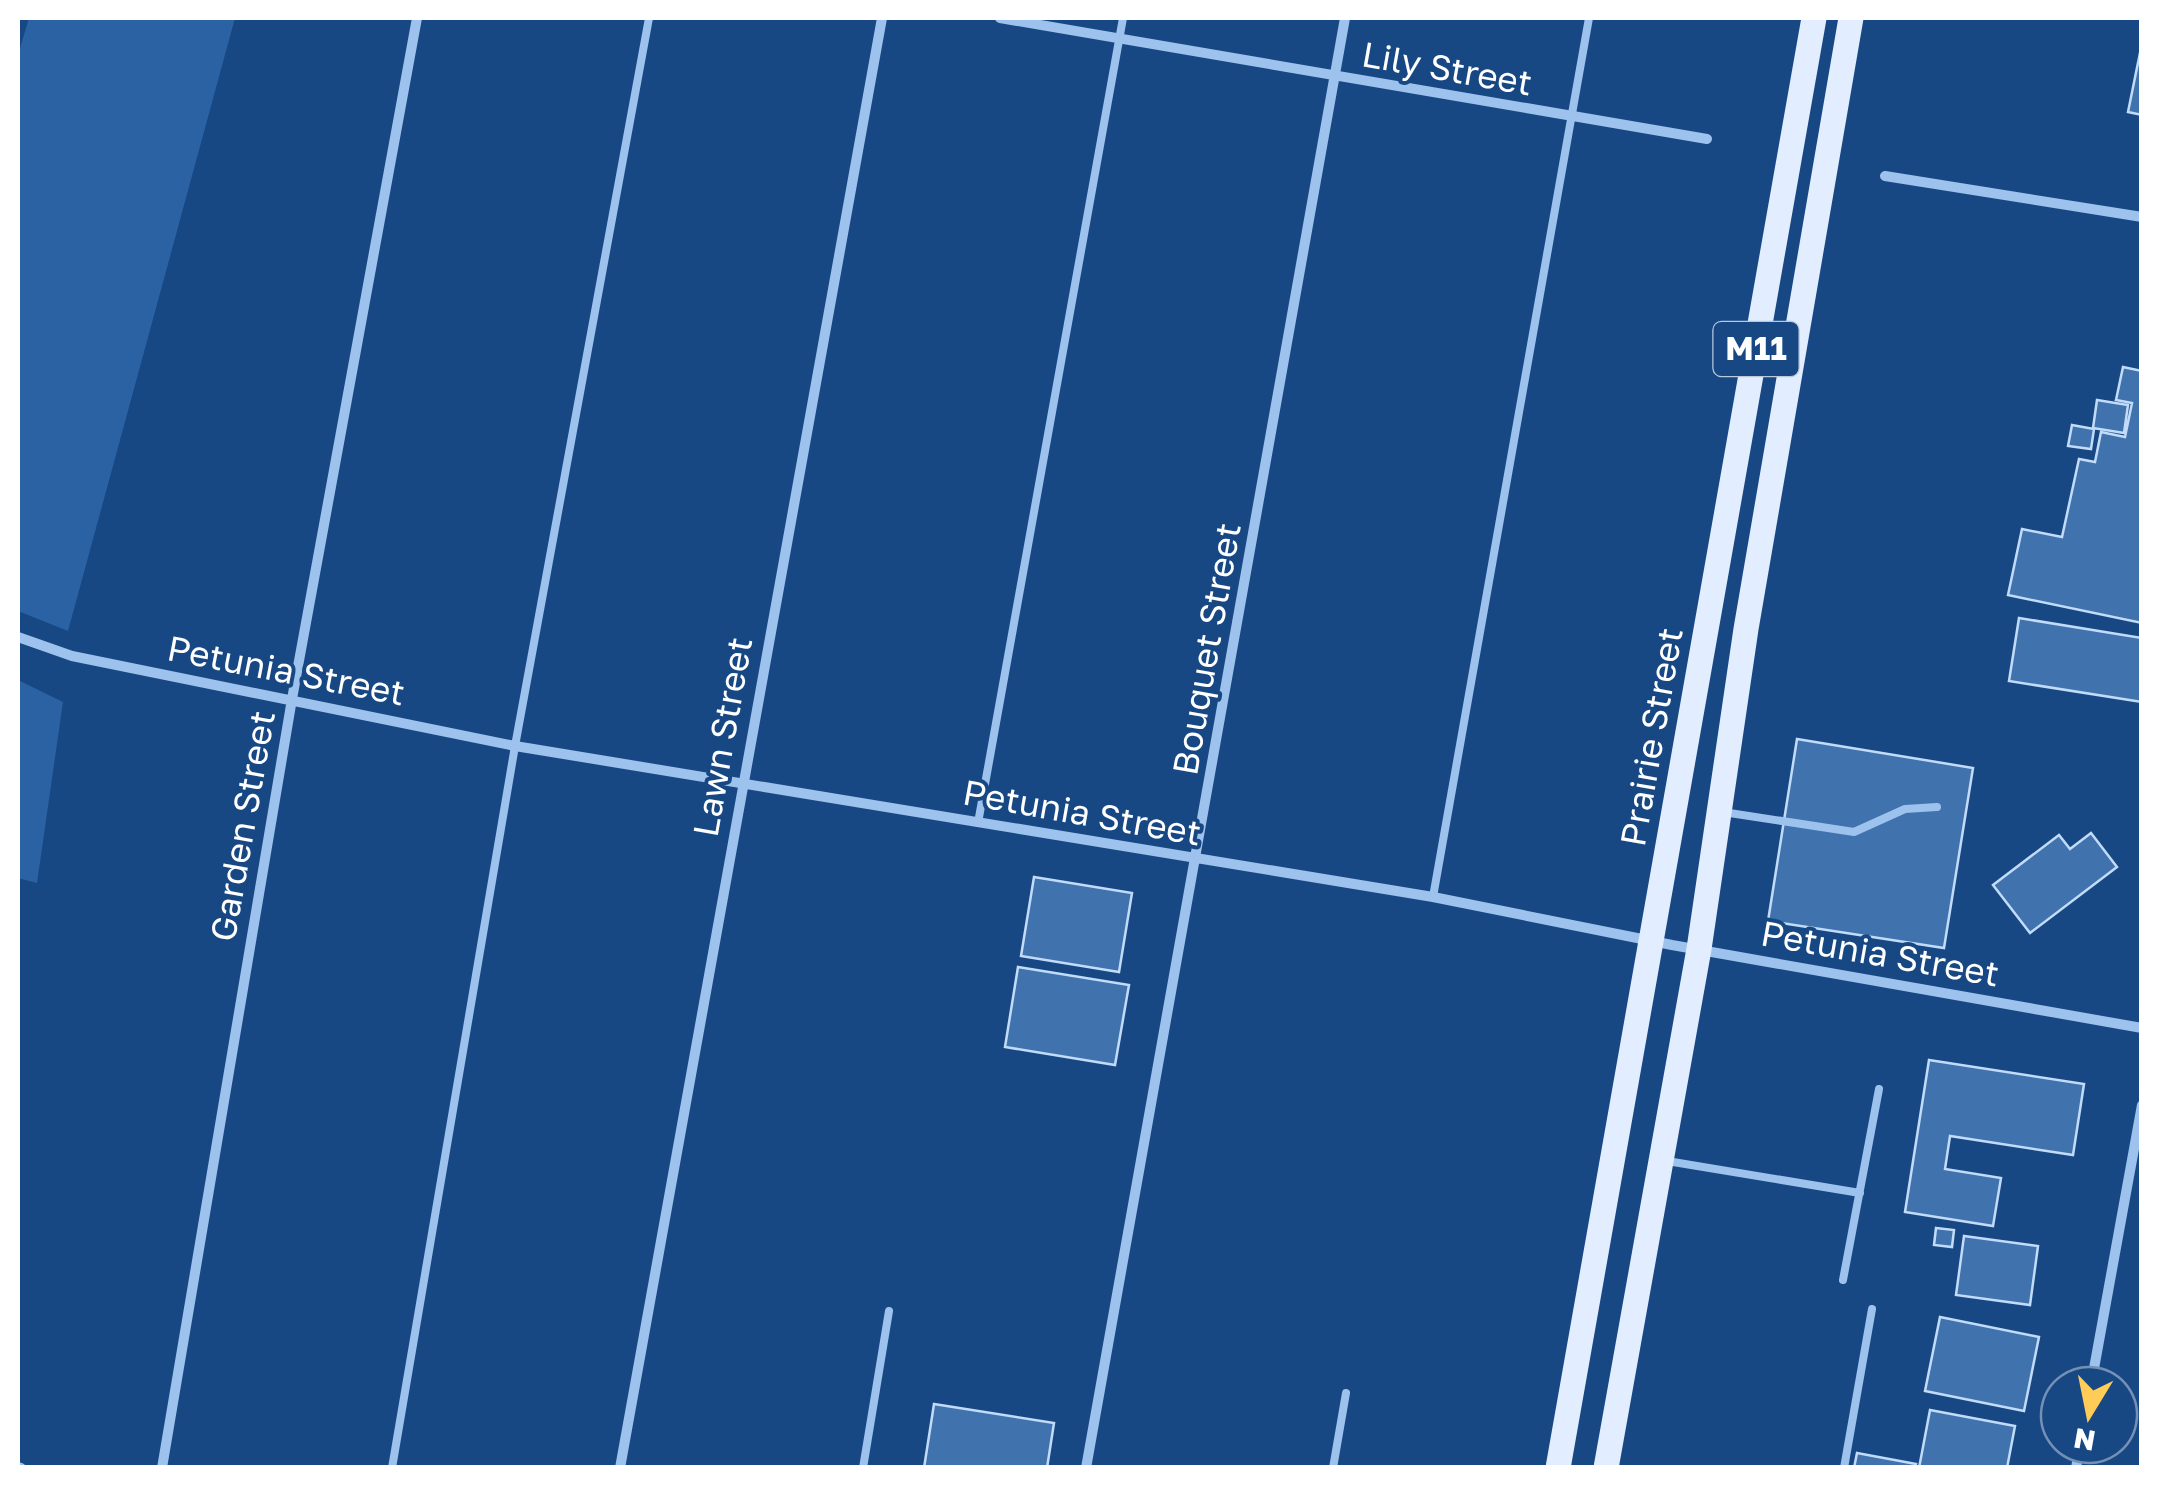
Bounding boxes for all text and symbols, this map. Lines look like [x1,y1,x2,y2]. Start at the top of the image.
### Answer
street label: Lily Street [1359,32,1535,104]
road number: M11 [1714,322,1798,376]
street label: Bouquet Street [1163,520,1249,778]
street label: Prairie Street [1611,624,1691,849]
street label: Petunia Street [164,626,409,714]
street label: Lawn Street [684,634,760,840]
street label: Garden Street [201,707,283,944]
street label: Petunia Street [960,770,1205,854]
street label: Petunia Street [1758,911,2003,995]
north arrow [2039,1365,2139,1465]
text: N [2071,1422,2098,1458]

